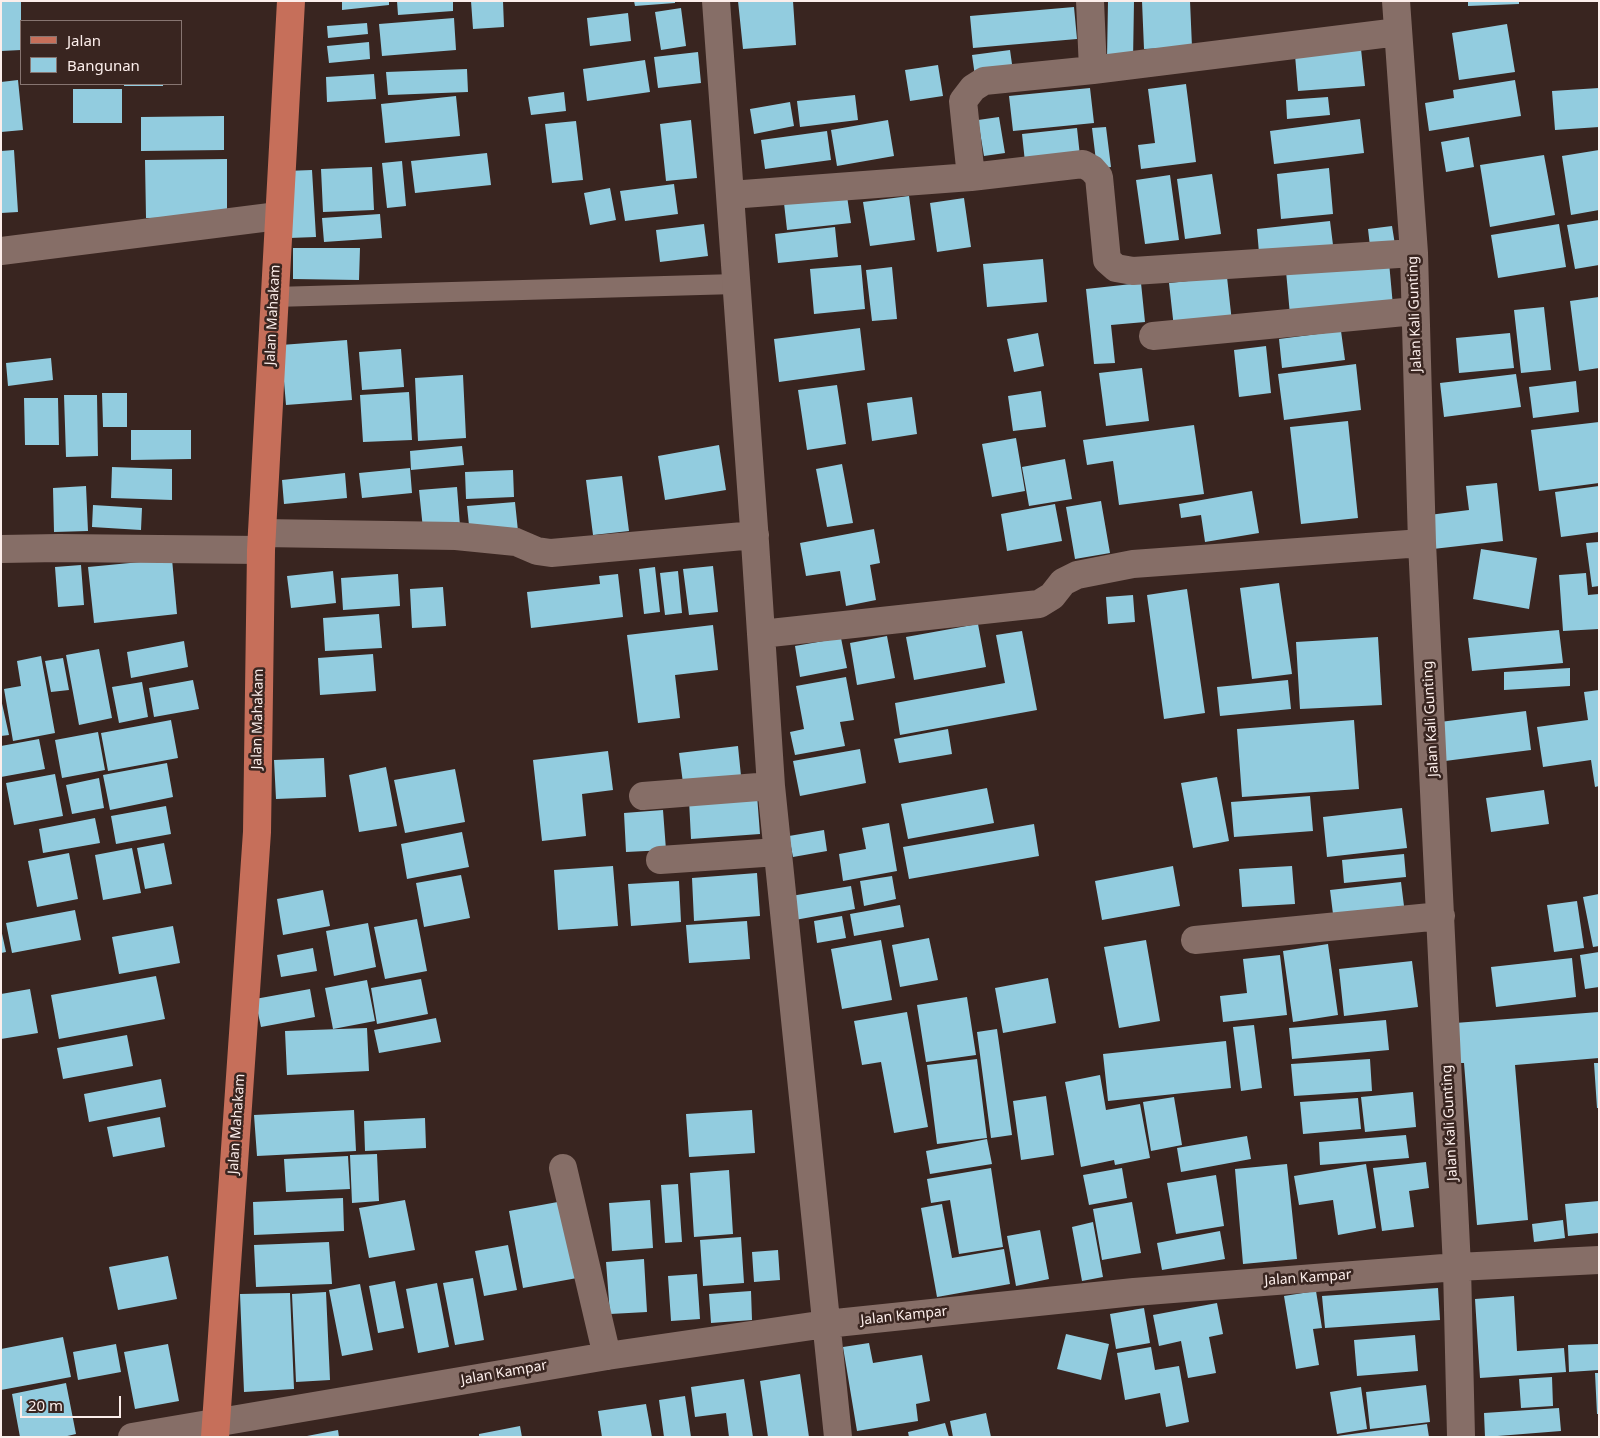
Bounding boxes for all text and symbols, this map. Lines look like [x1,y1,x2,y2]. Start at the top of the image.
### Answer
legend [20,20,182,85]
text: Jalan [67,30,101,50]
text: Bangunan [67,55,140,75]
street label: Jalan Kali Gunting [1405,256,1425,372]
street label: Jalan Mahakam [262,264,284,366]
street label: Jalan Kali Gunting [1420,661,1442,777]
street label: Jalan Mahakam [249,668,267,770]
street label: Jalan Kali Gunting [1439,1065,1461,1181]
street label: Jalan Mahakam [225,1073,249,1175]
street label: Jalan Kampar [1264,1267,1352,1289]
street label: Jalan Kampar [860,1303,948,1329]
street label: Jalan Kampar [460,1357,548,1389]
scale bar [22,1386,124,1418]
text: 20 m [28,1395,63,1415]

